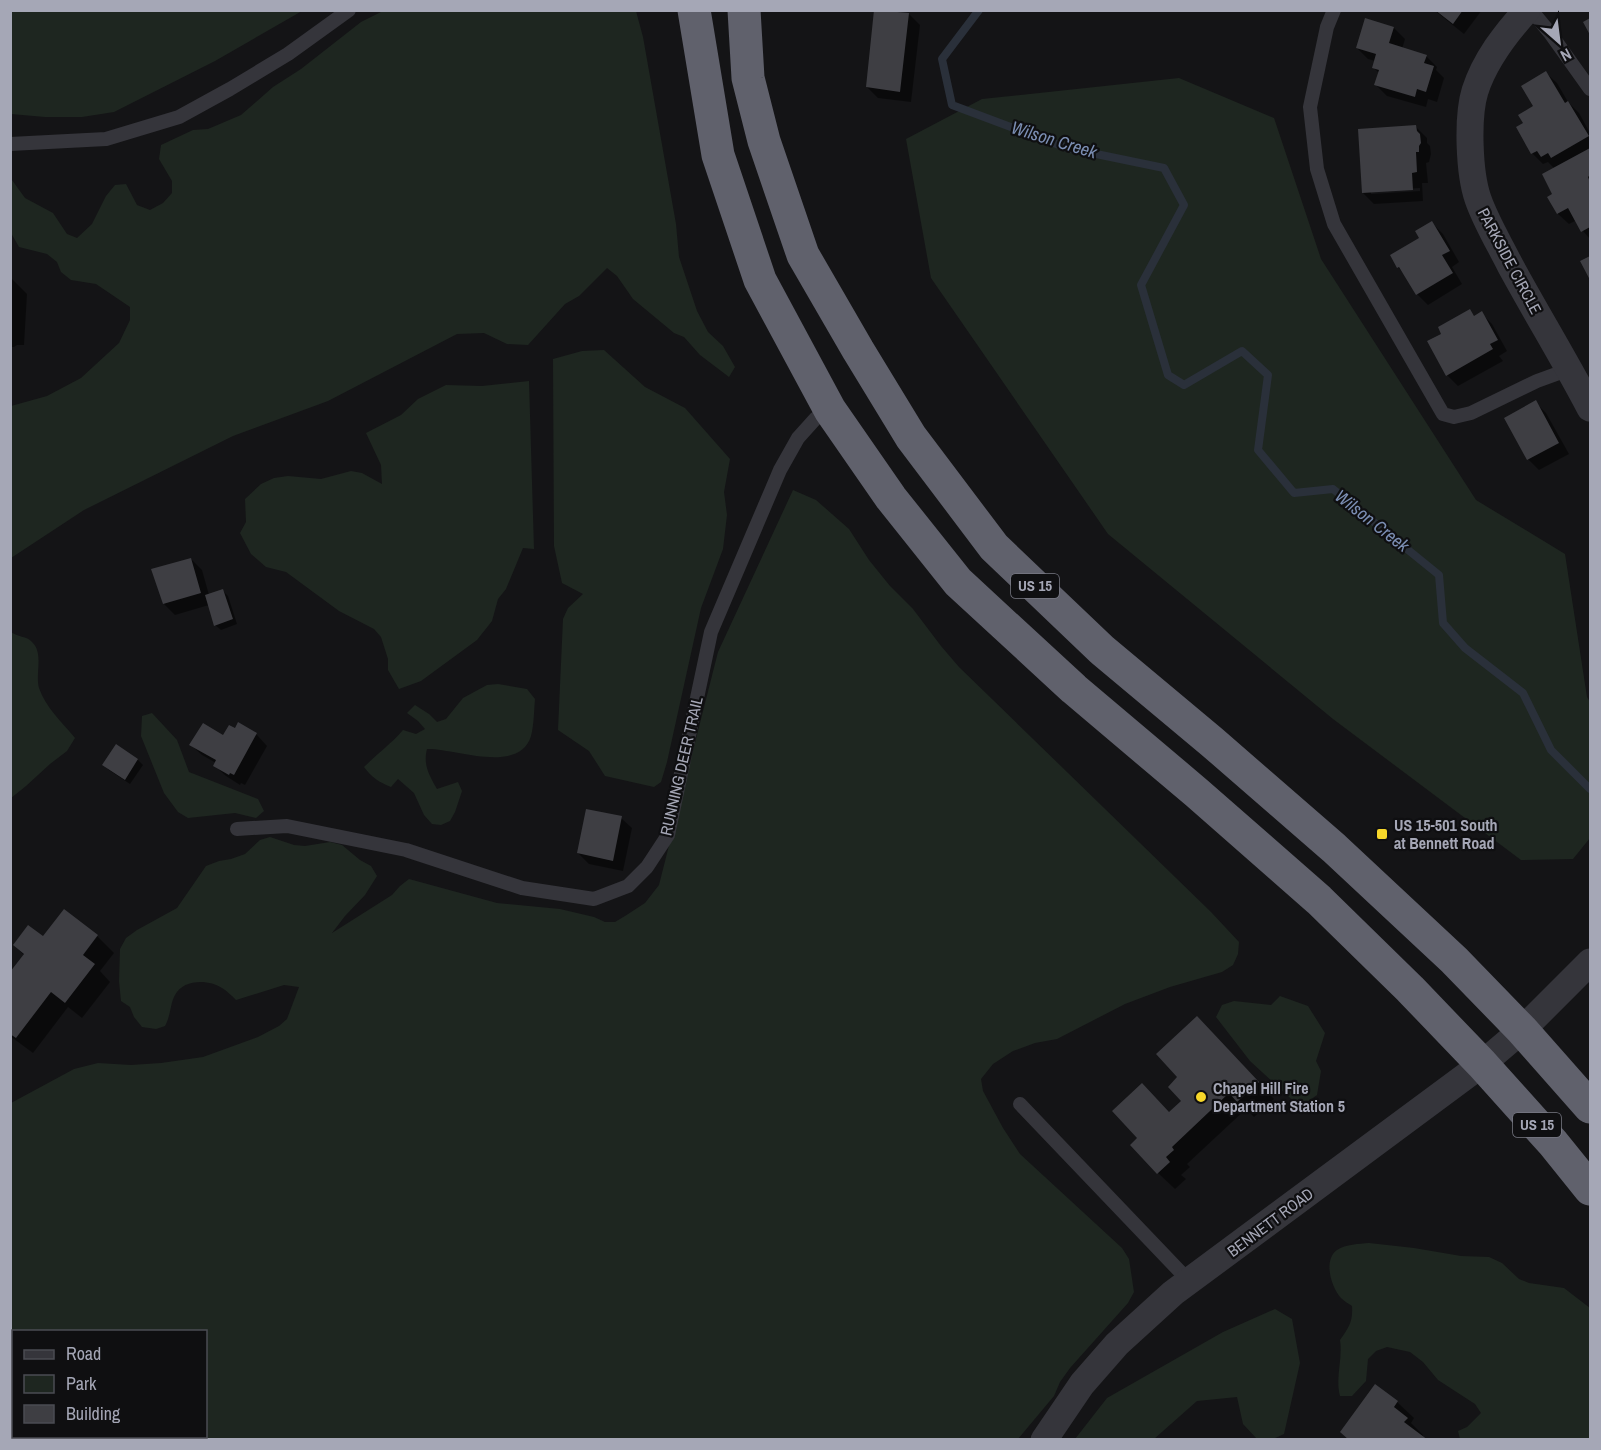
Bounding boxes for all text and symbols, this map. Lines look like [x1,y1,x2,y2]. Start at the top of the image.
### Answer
north arrow [1529,12,1589,72]
text: N [1557,43,1575,67]
water label: Wilson Creek [1008,115,1101,165]
street label: PARKSIDE CIRCLE [1473,204,1547,318]
water label: Wilson Creek [1330,484,1415,558]
road number: US 15 [1011,574,1059,598]
street label: RUNNING DEER TRAIL [654,694,708,838]
place label: US 15-501 South at Bennett Road [1394,814,1498,854]
marker: US 15-501 South at Bennett Road [1375,827,1389,841]
place label: Chapel Hill Fire Department Station 5 [1213,1077,1345,1117]
marker: Chapel Hill Fire Department Station 5 [1194,1090,1208,1104]
road number: US 15 [1513,1113,1561,1137]
street label: BENNETT ROAD [1222,1182,1318,1262]
legend [12,1330,207,1438]
text: Road [66,1341,101,1366]
text: Park [66,1371,97,1396]
text: Building [66,1401,121,1426]

